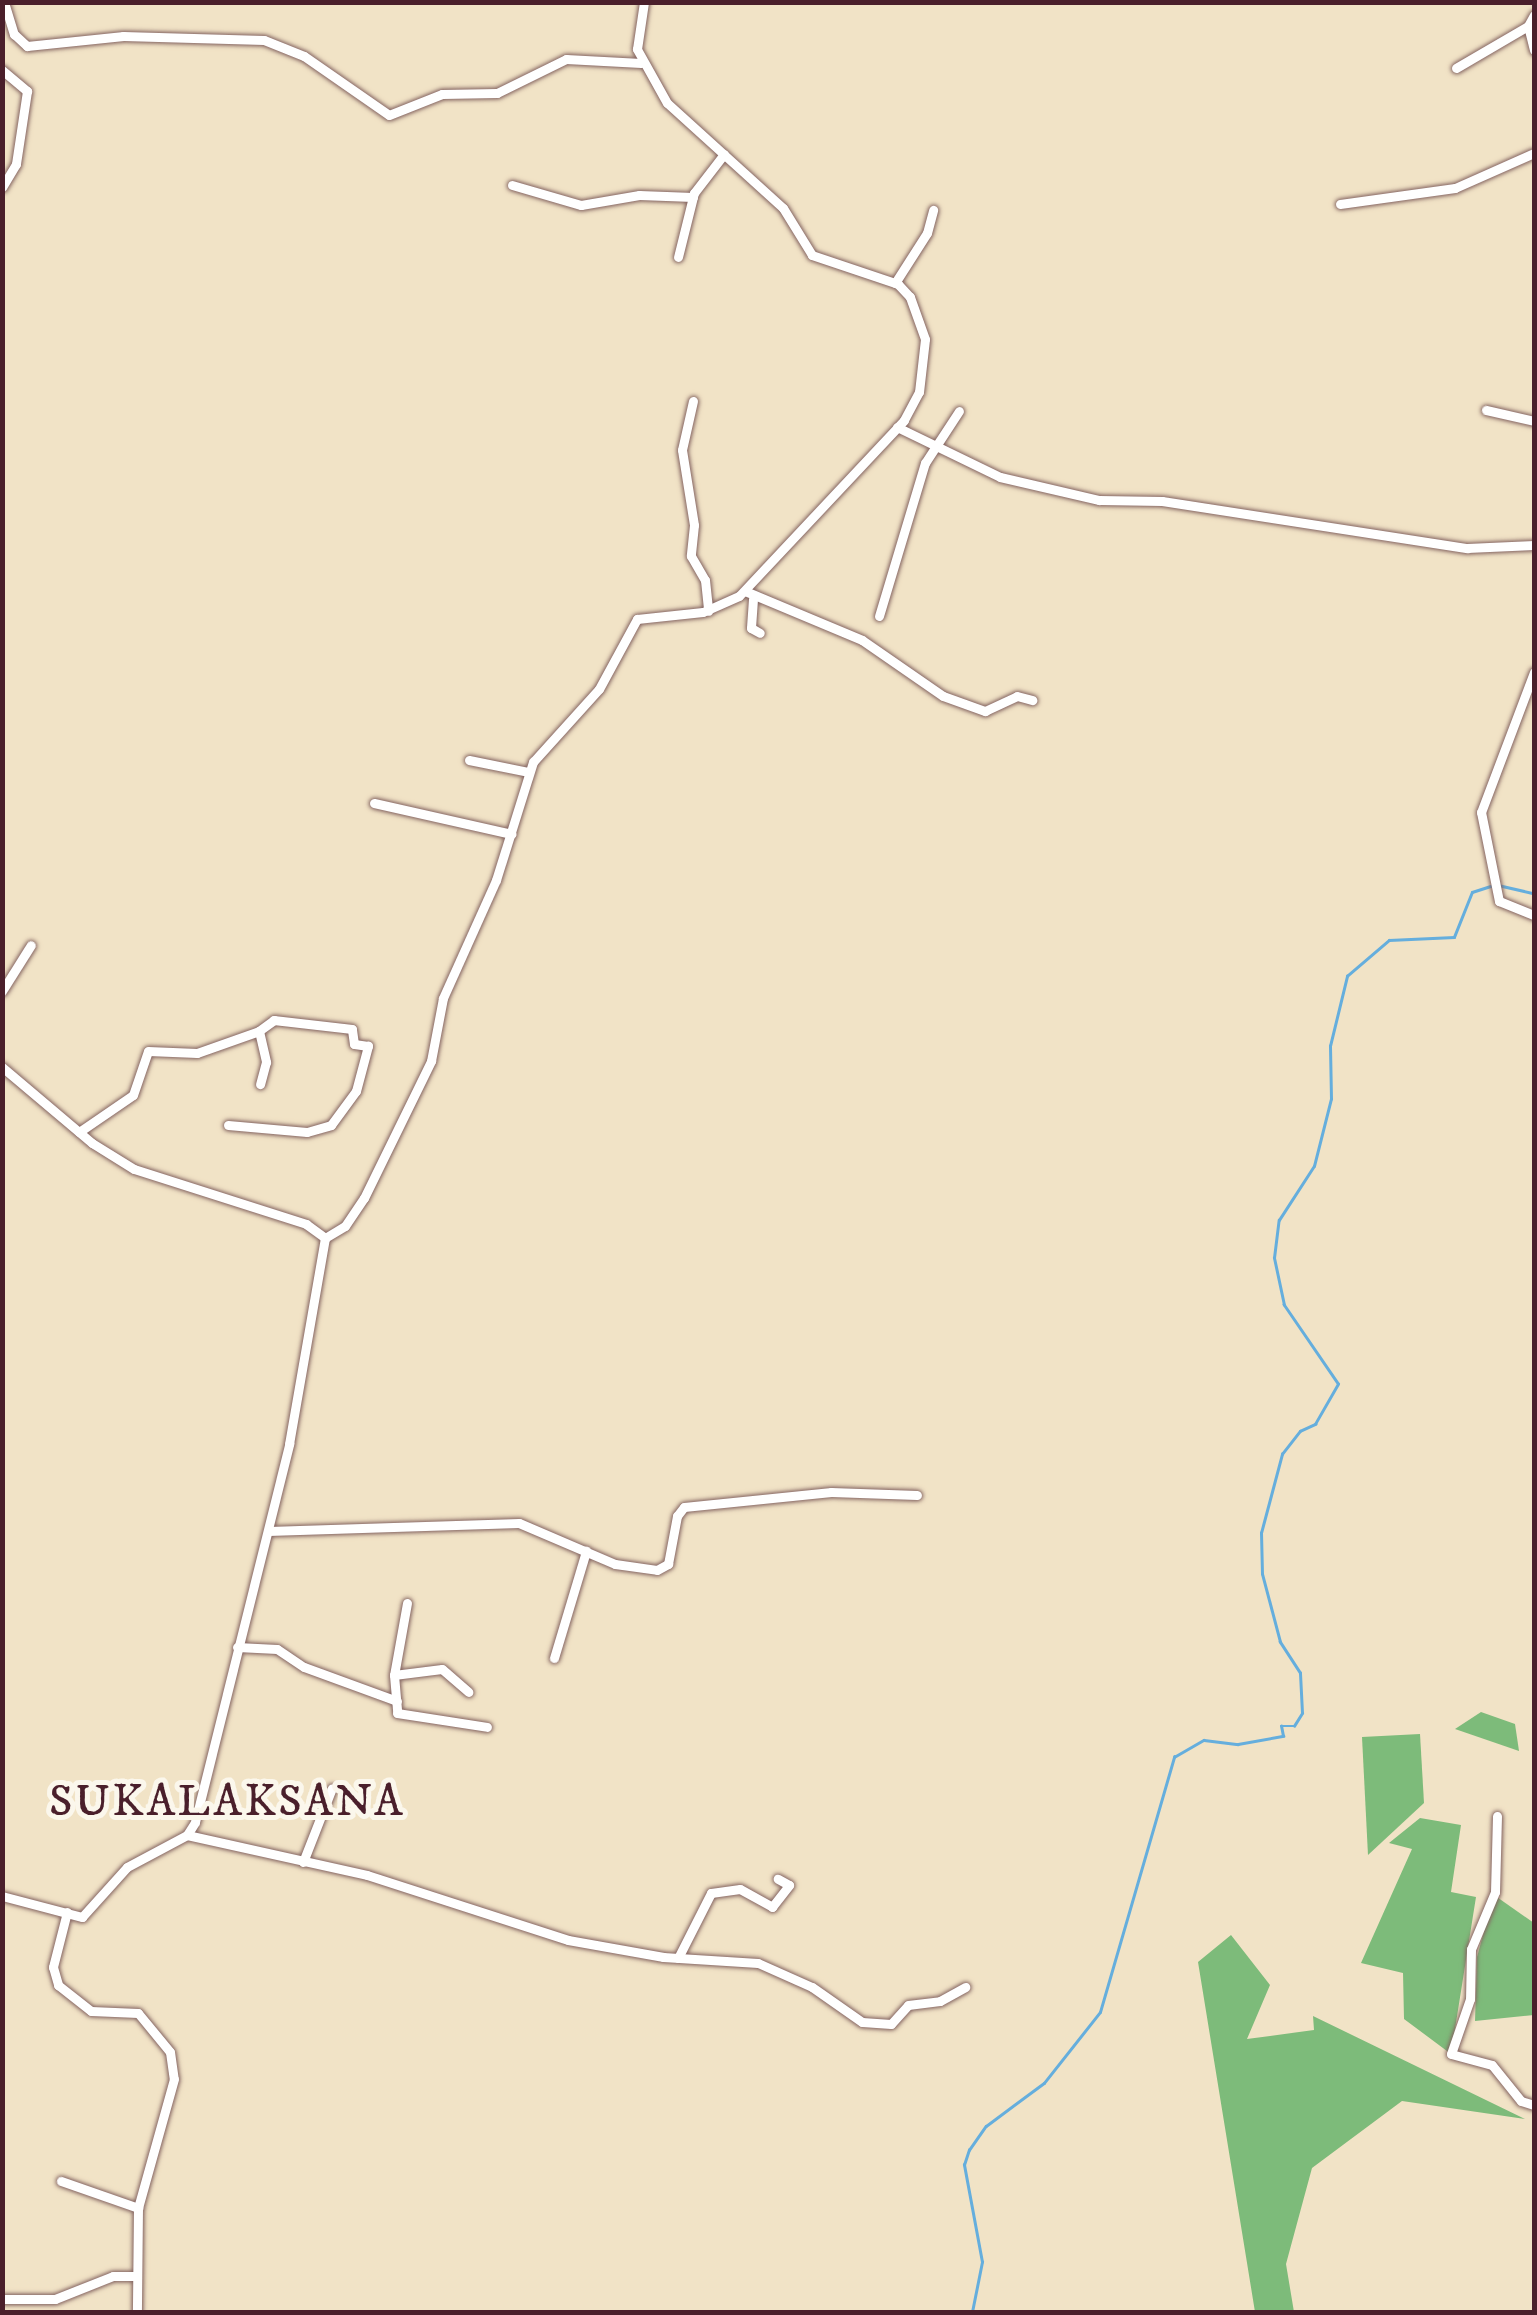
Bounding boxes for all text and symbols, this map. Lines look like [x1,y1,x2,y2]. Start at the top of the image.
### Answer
district label: SUKALAKSANA [49,1776,405,1830]

